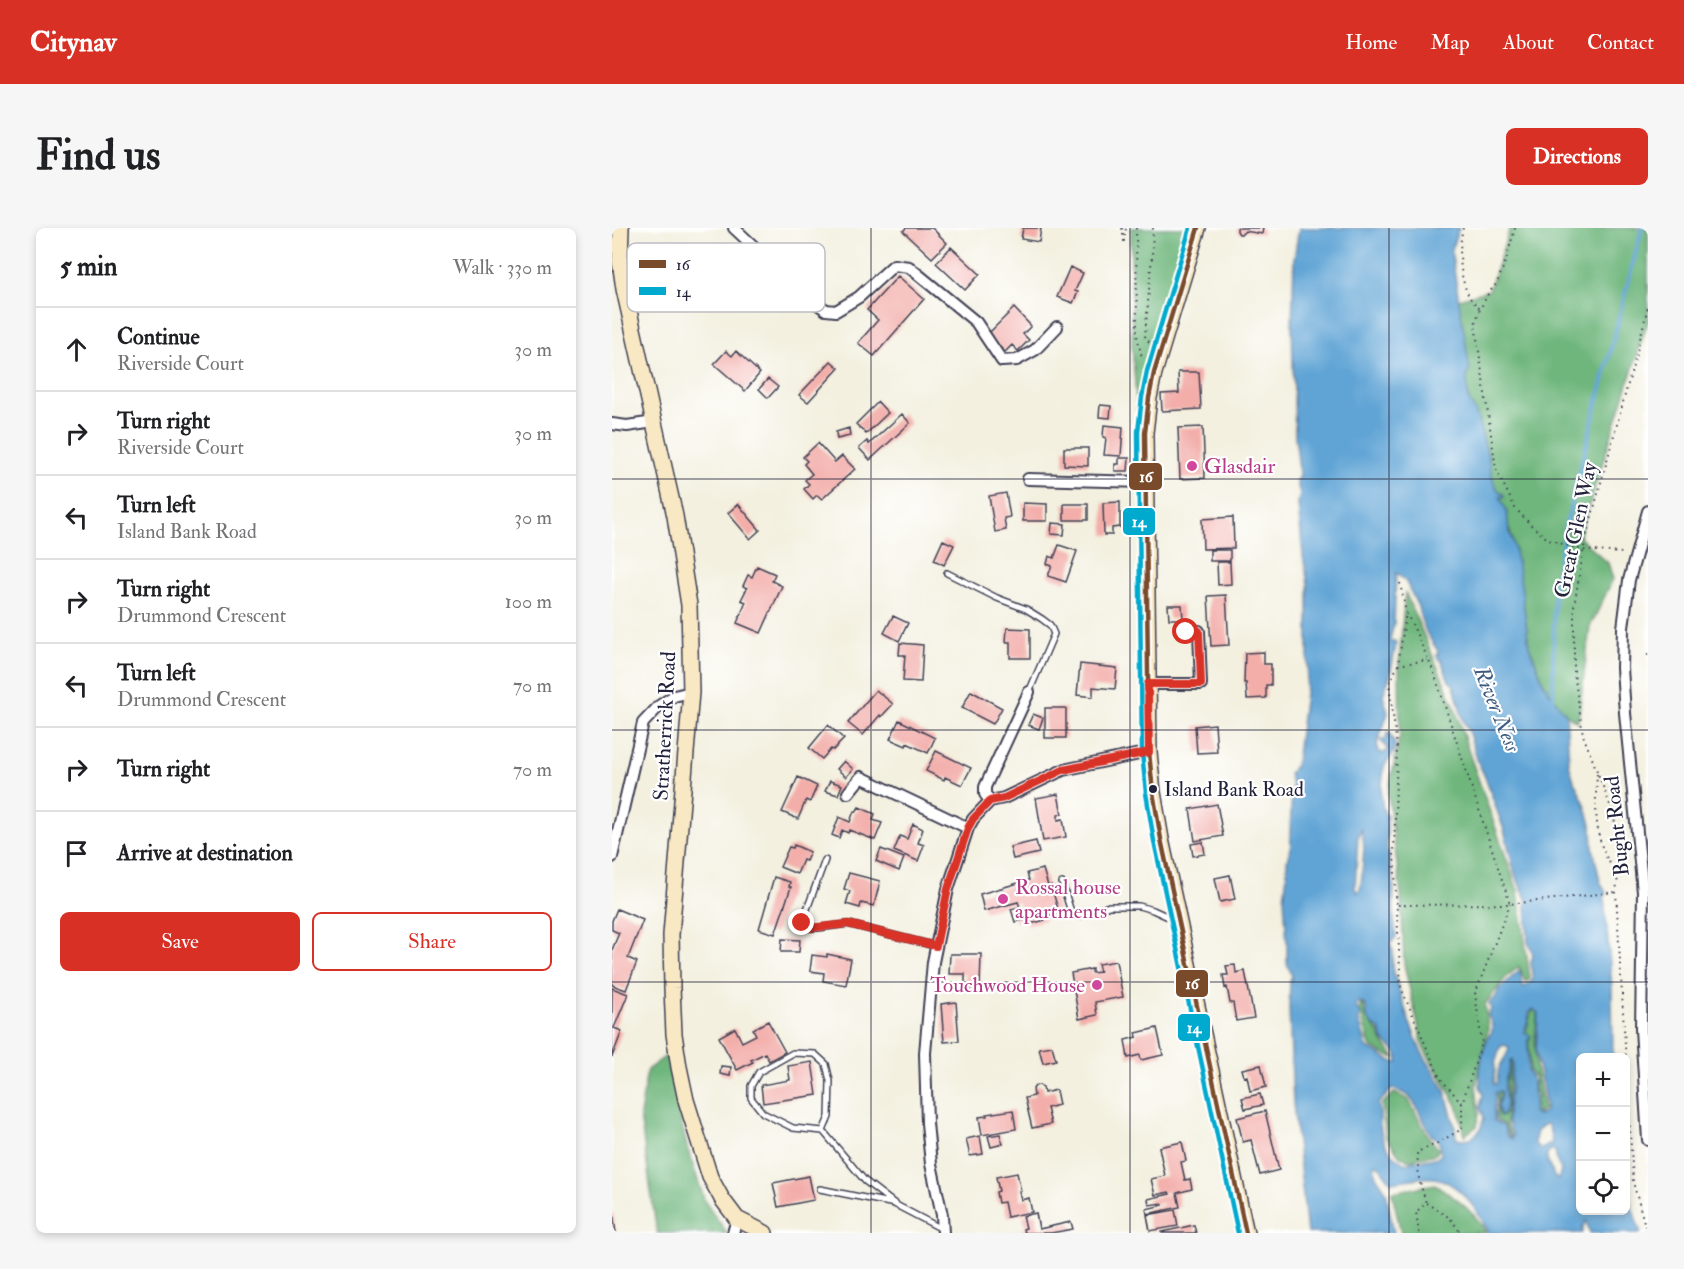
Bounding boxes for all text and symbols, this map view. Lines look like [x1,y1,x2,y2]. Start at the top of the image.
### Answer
text: Citynav [30,25,117,60]
text: Home [1345,29,1397,56]
text: Map [1430,29,1470,56]
text: About [1503,29,1554,56]
text: Contact [1587,29,1654,56]
button: Directions [1506,128,1648,185]
text: Find us [36,130,160,182]
legend [627,243,825,312]
text: 5 min [60,251,117,283]
text: Walk · 330 m [453,255,552,280]
text: 16 [676,255,691,275]
text: 14 [676,282,692,302]
text: Continue [117,323,200,351]
icon: ahead [60,333,93,366]
text: 30 m [514,337,552,362]
text: Riverside Court [117,351,244,376]
text: Turn right [117,407,210,435]
icon: right [60,417,93,450]
text: 30 m [514,421,552,446]
text: Riverside Court [117,435,244,460]
place label: Glasdair [1204,453,1275,480]
marker: Glasdair [1185,459,1199,473]
street label: Great Glen Way [1548,459,1604,600]
line badge: 16 [1128,462,1163,491]
text: 16 [1139,467,1155,487]
text: Turn left [117,491,196,519]
icon: left [60,501,93,534]
text: 30 m [514,505,552,530]
line badge: 14 [1122,507,1156,536]
text: 14 [1132,512,1148,532]
text: Island Bank Road [117,519,257,544]
text: Turn right [117,575,210,603]
icon: right [60,585,93,618]
text: 100 m [505,589,552,614]
text: Drummond Crescent [117,603,286,628]
route start [1172,618,1198,644]
street label: Stratherrick Road [648,650,682,801]
text: Turn left [117,659,196,687]
water label: River Ness [1467,661,1527,757]
icon: left [60,669,93,702]
text: 70 m [513,673,552,698]
text: Drummond Crescent [117,687,286,712]
icon: right [60,753,93,786]
text: Turn right [117,755,210,783]
text: 70 m [513,757,552,782]
street label: Bught Road [1598,774,1636,878]
place label: Island Bank Road [1164,777,1304,802]
marker: Island Bank Road [1147,783,1159,795]
icon: arrive [60,837,93,870]
text: Arrive at destination [117,839,293,867]
place label: Rossal house apartments [1015,874,1121,925]
marker: Rossal house apartments [996,892,1010,906]
route end [788,909,814,935]
button: Save [60,912,300,971]
button: Share [312,912,552,971]
line badge: 16 [1175,969,1209,998]
place label: Touchwood House [930,972,1085,999]
text: 16 [1185,974,1201,994]
marker: Touchwood House [1090,978,1104,992]
line badge: 14 [1177,1013,1211,1042]
text: 14 [1187,1018,1203,1038]
map controls [1576,1053,1630,1215]
button: + [1576,1053,1630,1107]
button: − [1576,1107,1630,1161]
button: locate [1576,1161,1630,1215]

